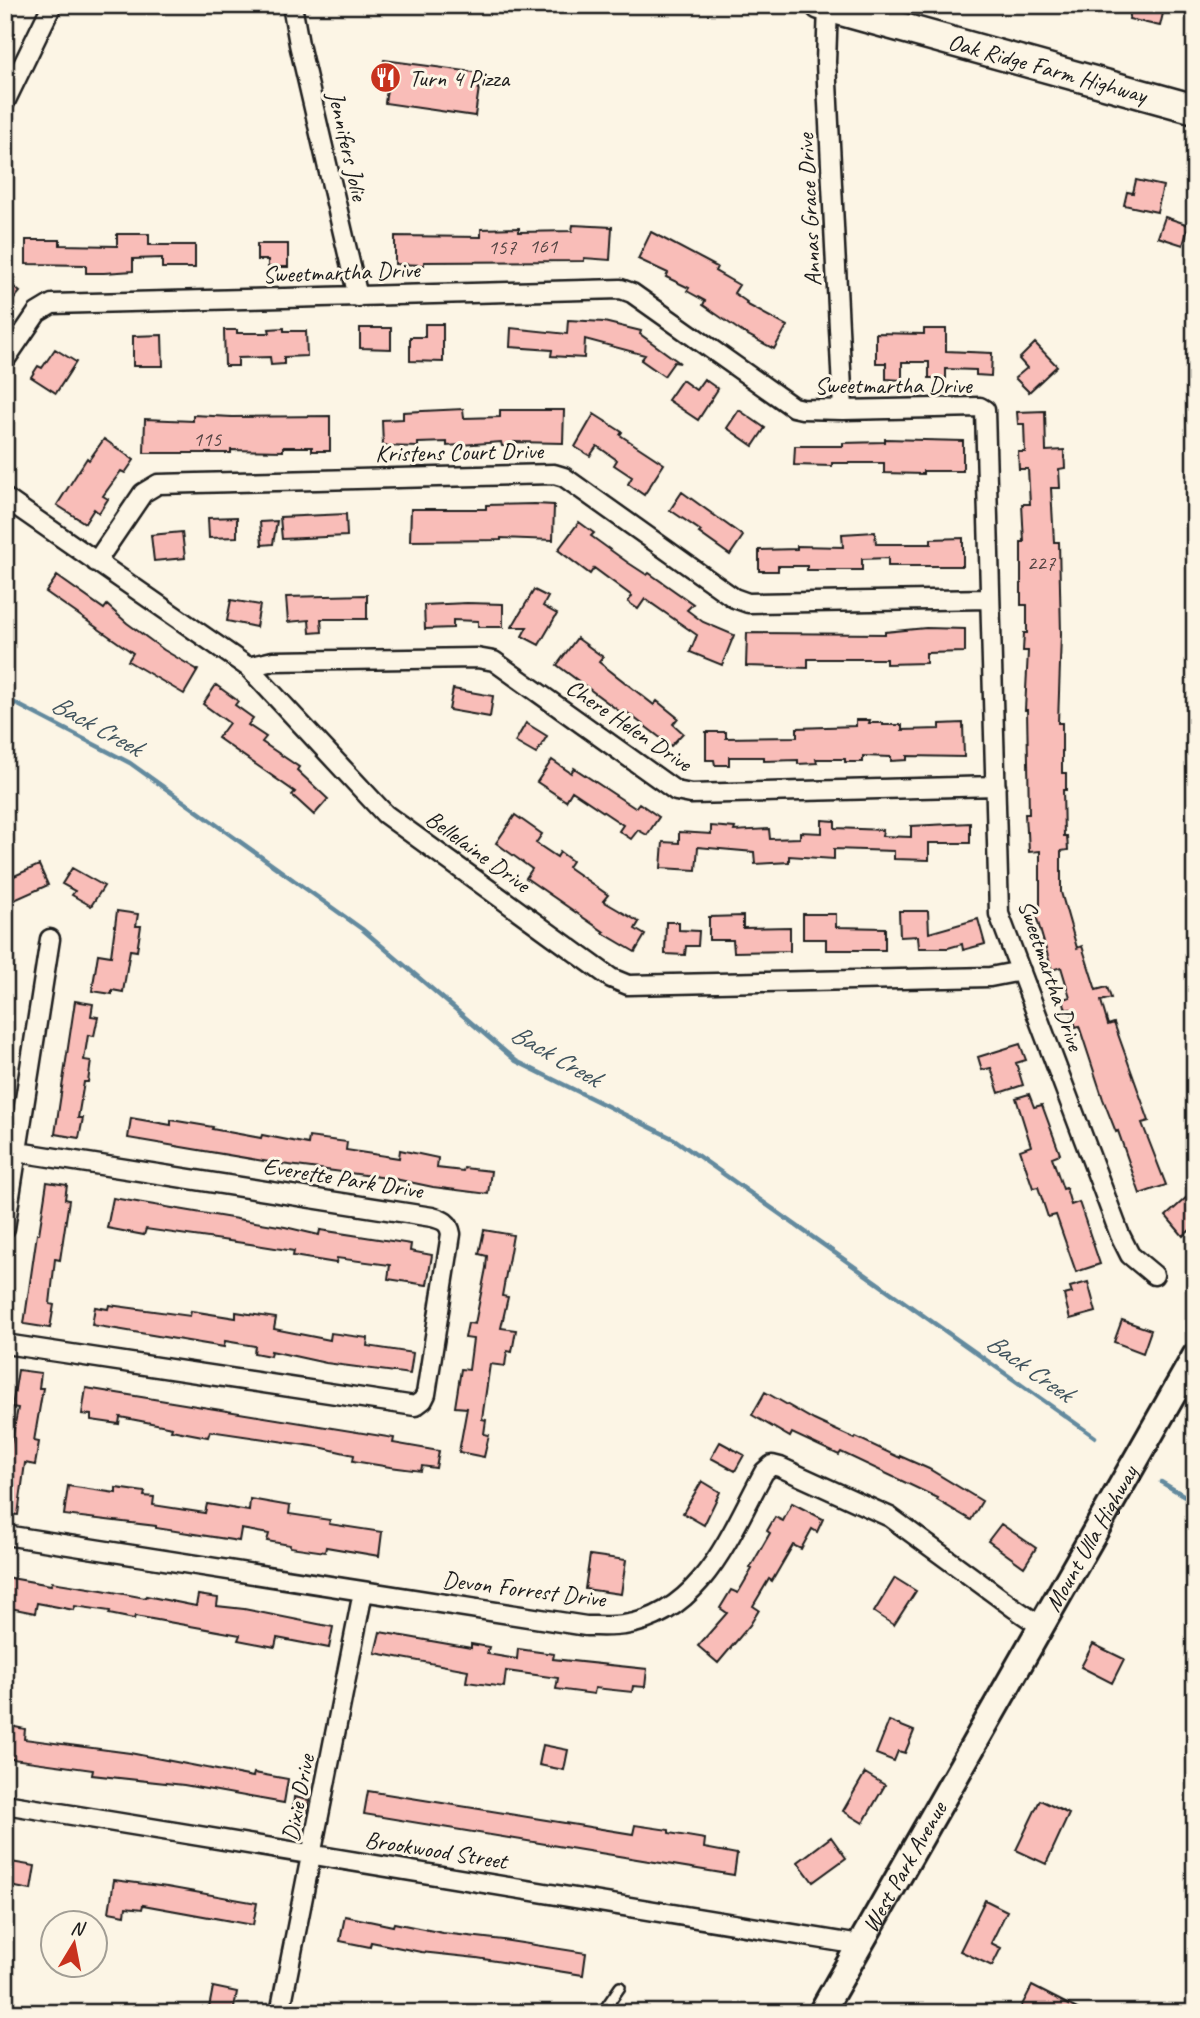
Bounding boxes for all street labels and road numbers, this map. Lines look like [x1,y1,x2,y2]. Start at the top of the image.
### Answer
street label: Oak Ridge Farm Highway [945,26,1152,110]
street label: Jennifers Jolie [321,88,376,205]
street label: Annas Grace Drive [790,131,828,287]
street label: Sweetmartha Drive [262,254,422,290]
street label: Sweetmartha Drive [815,370,974,400]
street label: Kristens Court Drive [375,436,545,468]
street label: Chere Helen Drive [560,672,699,779]
street label: Bellelaine Drive [420,803,538,900]
street label: Sweetmartha Drive [1011,896,1091,1056]
street label: Everette Park Drive [261,1151,427,1206]
street label: Mount Ulla Highway [1038,1459,1145,1617]
street label: Devon Forrest Drive [441,1564,609,1614]
street label: Dixie Drive [275,1750,322,1844]
street label: West Park Avenue [855,1795,954,1938]
street label: Brookwood Street [363,1824,511,1876]

